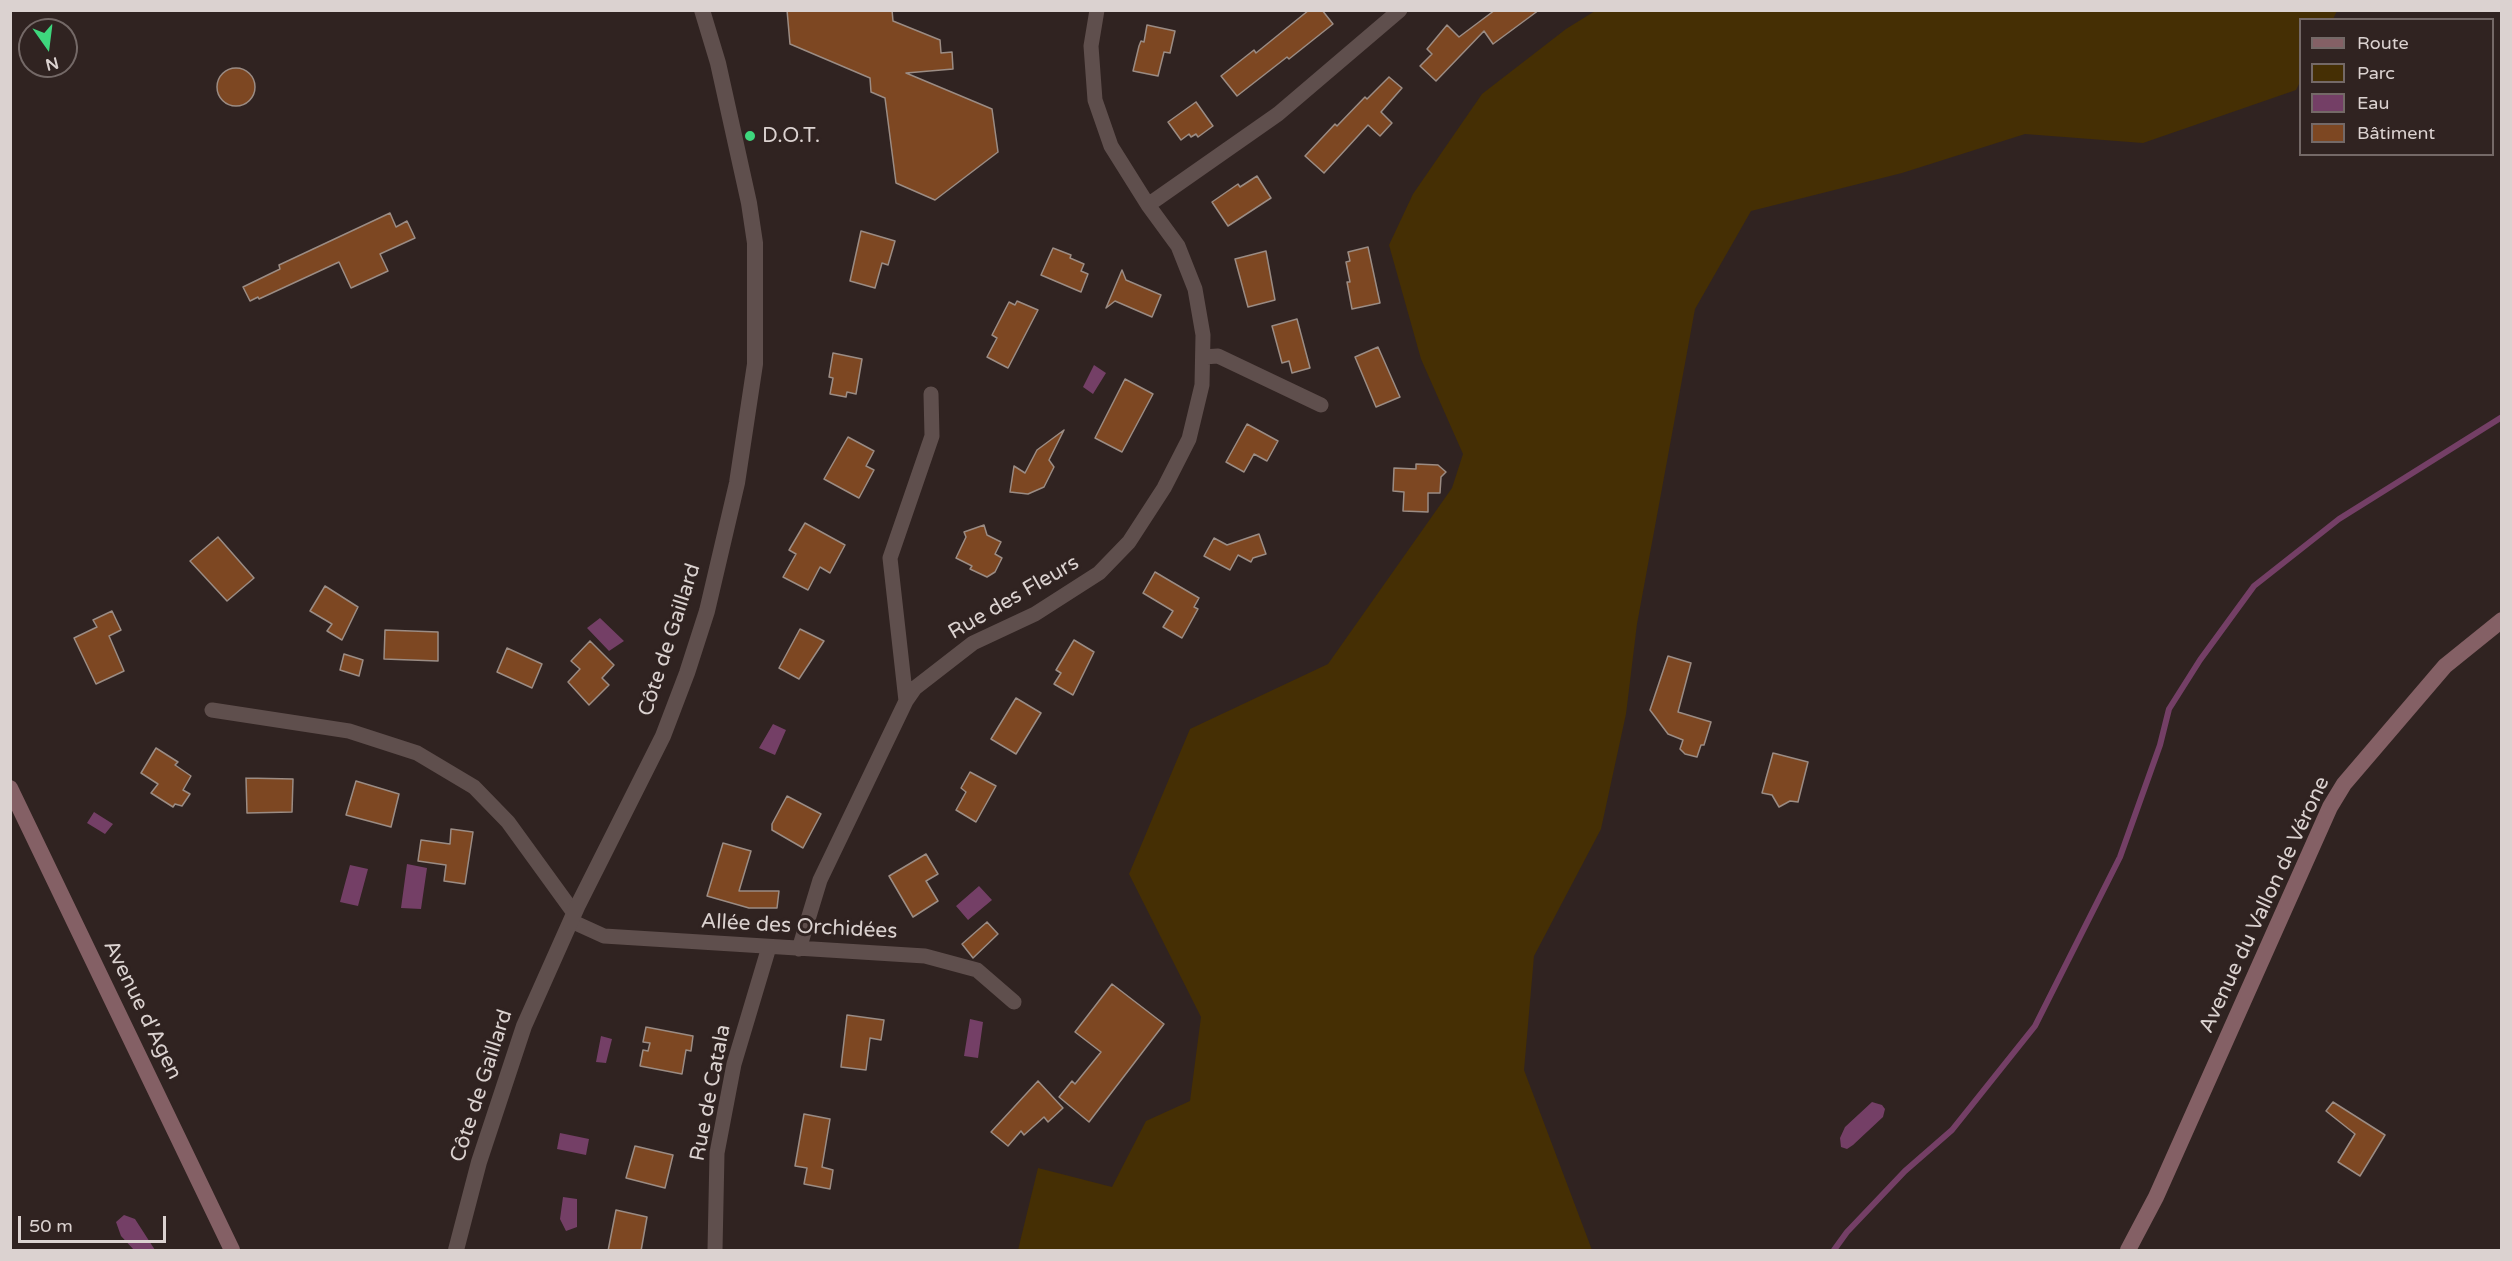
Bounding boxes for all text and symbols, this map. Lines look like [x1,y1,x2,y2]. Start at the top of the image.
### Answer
north arrow [18,18,78,78]
legend [2299,18,2494,156]
text: Route [2357,32,2409,54]
text: N [43,52,61,75]
text: Parc [2357,62,2395,84]
text: Eau [2357,92,2389,114]
text: Bâtiment [2357,122,2435,144]
place label: D.O.T. [762,123,820,149]
marker: D.O.T. [743,129,757,143]
street label: Rue des Fleurs [944,550,1084,646]
street label: Côte de Gaillard [633,561,707,719]
street label: Avenue du Vallon de Vérone [2194,773,2336,1037]
street label: Allée des Orchidées [700,909,898,945]
street label: Avenue d'Agen [97,936,187,1084]
street label: Côte de Gaillard [445,1007,519,1165]
street label: Rue de Catala [685,1023,737,1163]
scale bar [21,1204,170,1242]
text: 50 m [29,1215,73,1237]

